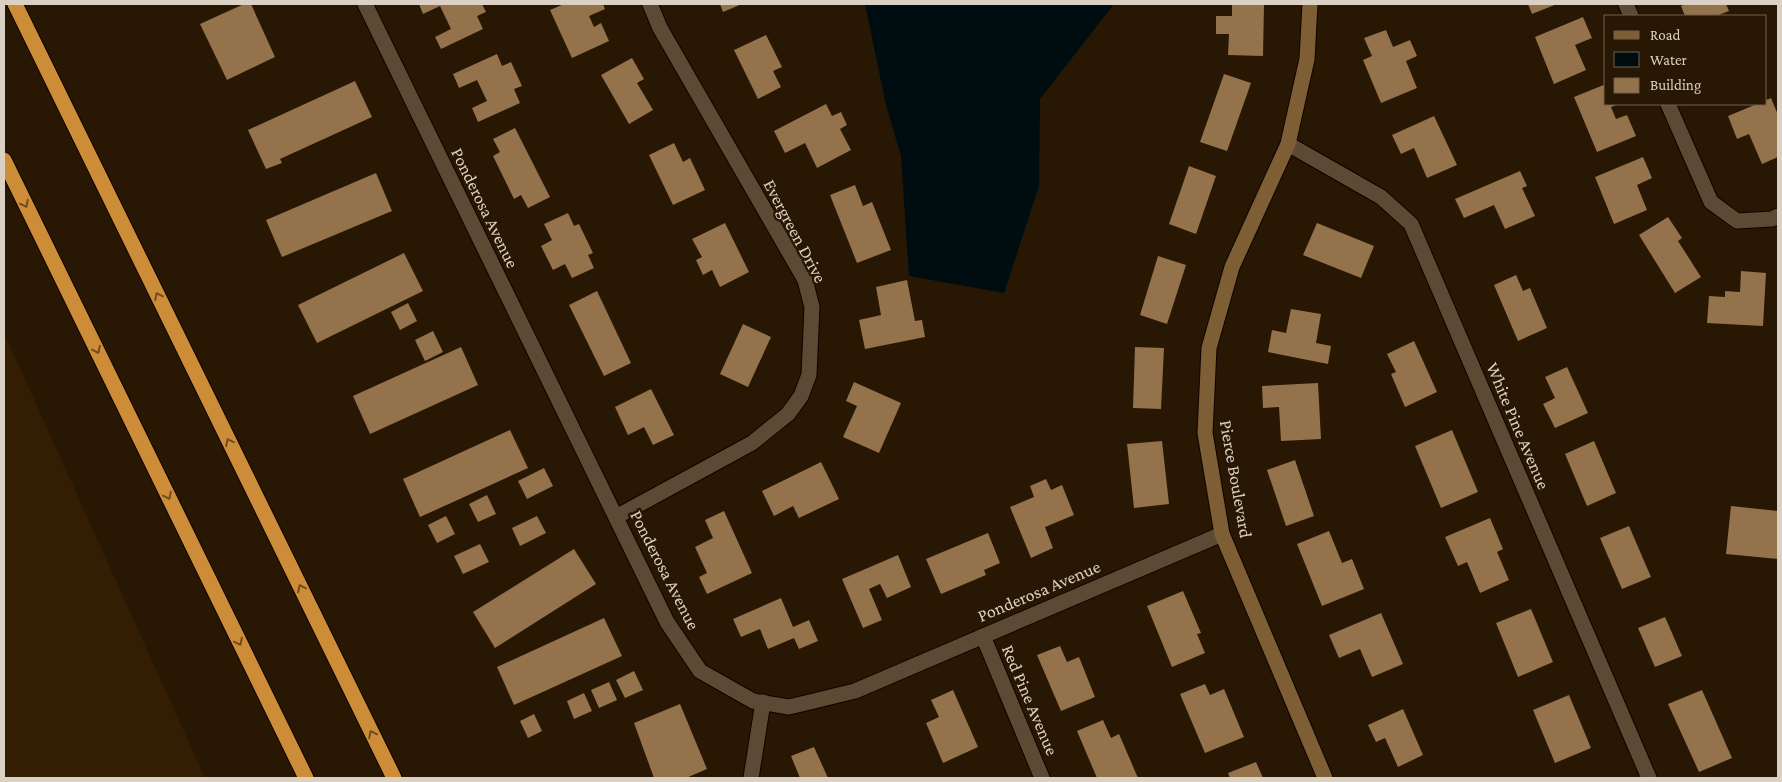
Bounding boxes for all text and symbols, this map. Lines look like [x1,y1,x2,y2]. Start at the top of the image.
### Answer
legend [1604,15,1767,105]
text: Road [1650,27,1681,43]
text: Water [1650,52,1687,68]
text: Building [1650,77,1701,94]
street label: Ponderosa Avenue [447,145,523,272]
street label: Evergreen Drive [759,176,831,286]
one-way arrow [19,199,29,208]
one-way arrow [154,293,164,302]
one-way arrow [91,345,101,354]
street label: White Pine Avenue [1482,360,1554,492]
street label: Pierce Boulevard [1216,419,1256,540]
one-way arrow [226,439,236,448]
one-way arrow [162,490,172,499]
street label: Ponderosa Avenue [626,507,704,633]
street label: Ponderosa Avenue [975,556,1103,626]
one-way arrow [297,585,307,594]
one-way arrow [233,636,243,645]
street label: Red Pine Avenue [998,642,1062,758]
one-way arrow [368,731,378,740]

